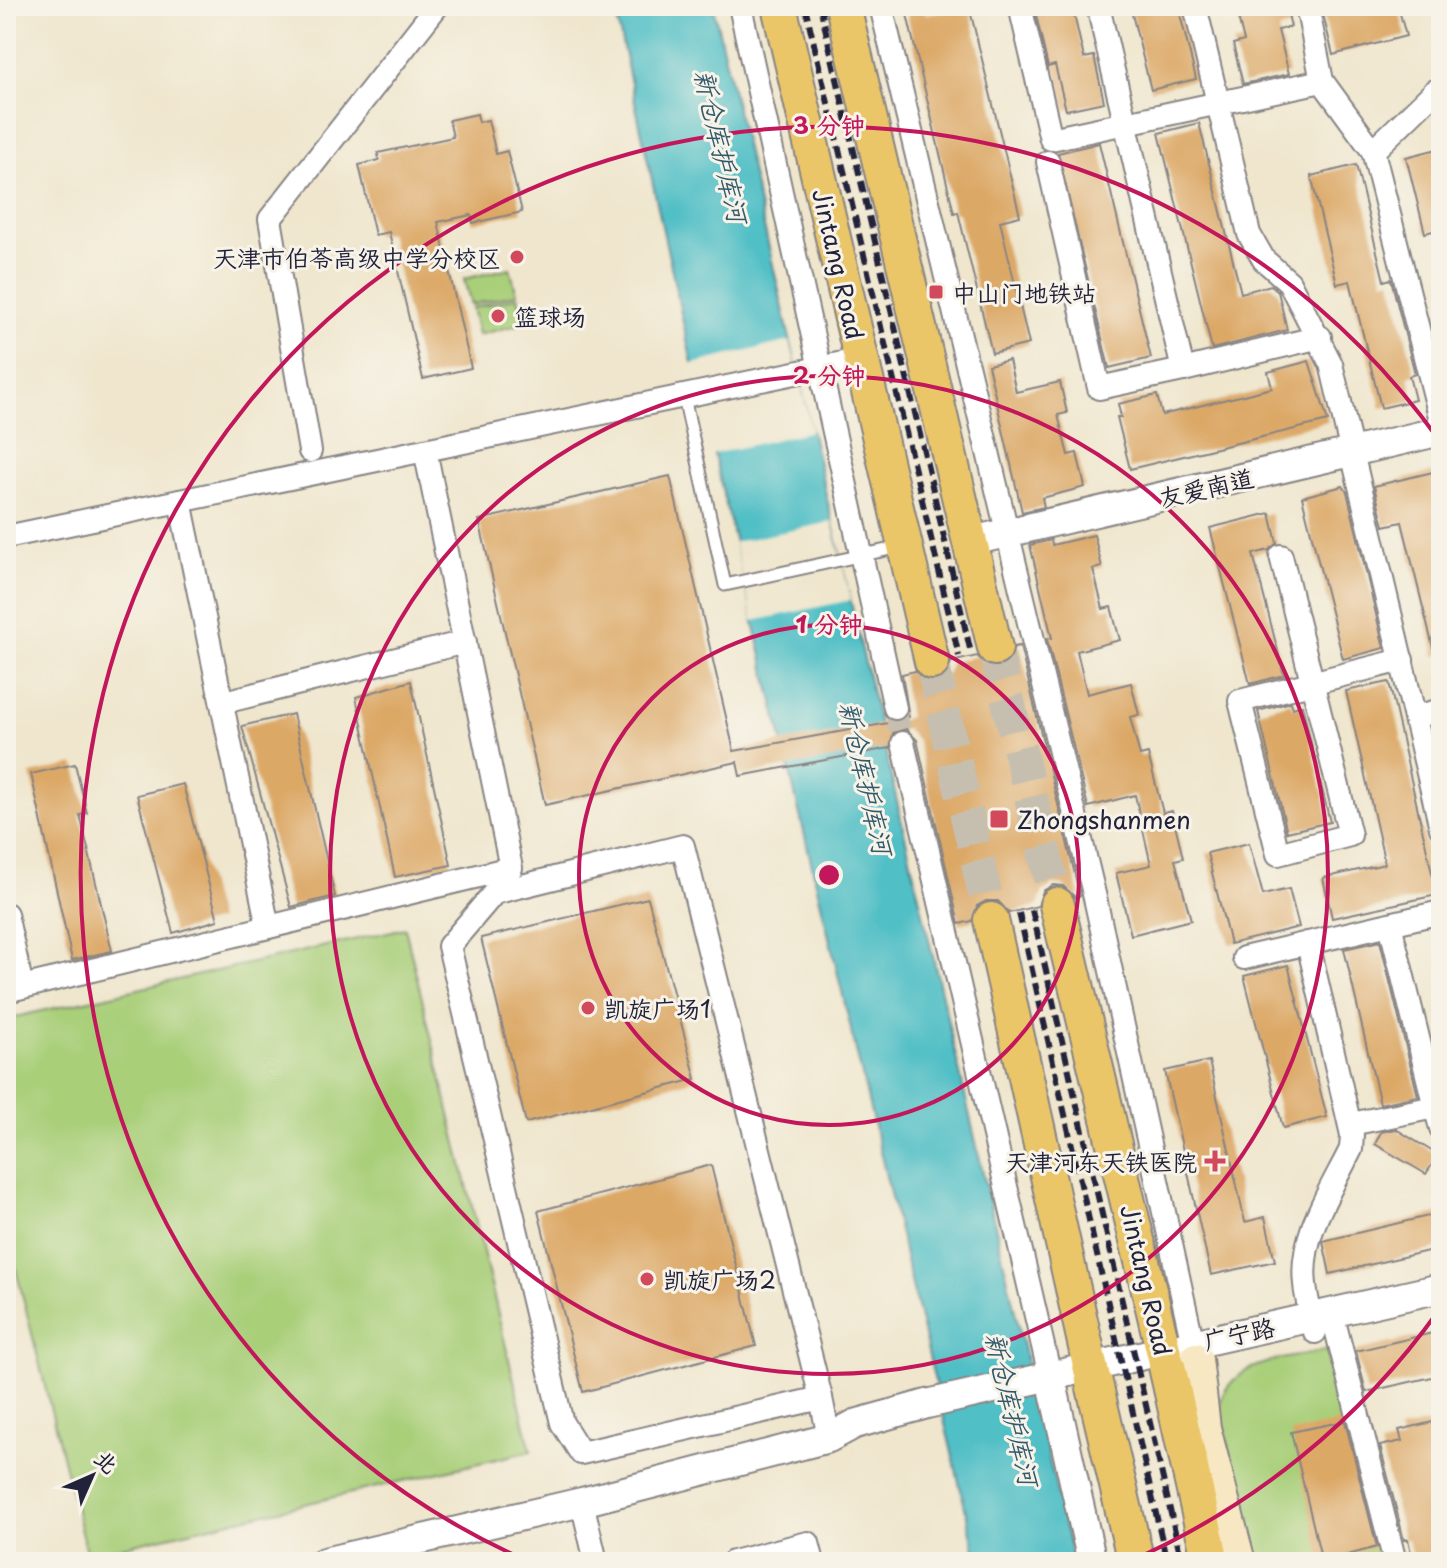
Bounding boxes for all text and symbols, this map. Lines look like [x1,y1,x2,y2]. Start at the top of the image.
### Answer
water label: 新仓库护库河 [685,66,759,230]
text: 3 分钟 [793,106,865,142]
street label: Jintang Road [804,185,874,343]
place label: 天津市伯苓高级中学分校区 [213,239,501,275]
marker: 天津市伯苓高级中学分校区 [508,248,526,266]
place label: 中山门地铁站 [952,274,1096,310]
marker: 中山门地铁站 [927,283,945,301]
place label: 篮球场 [514,298,586,334]
marker: 篮球场 [489,307,507,325]
text: 2 分钟 [793,356,865,392]
street label: 友爱南道 [1155,459,1257,515]
text: 1 分钟 [795,605,863,641]
water label: 新仓库护库河 [830,698,904,862]
place label: Zhongshanmen [1017,801,1191,837]
marker: Zhongshanmen [988,808,1010,830]
centre of rings [815,861,843,889]
place label: 凯旋广场1 [604,990,711,1026]
marker: 凯旋广场1 [579,999,597,1017]
place label: 天津河东天铁医院 [1005,1143,1197,1179]
marker: 天津河东天铁医院 [1204,1150,1226,1172]
street label: Jintang Road [1112,1201,1182,1359]
place label: 凯旋广场2 [663,1261,776,1297]
marker: 凯旋广场2 [638,1270,656,1288]
street label: 广宁路 [1200,1308,1278,1358]
water label: 新仓库护库河 [976,1329,1050,1493]
north arrow [52,1436,132,1516]
text: 北 [88,1441,127,1480]

